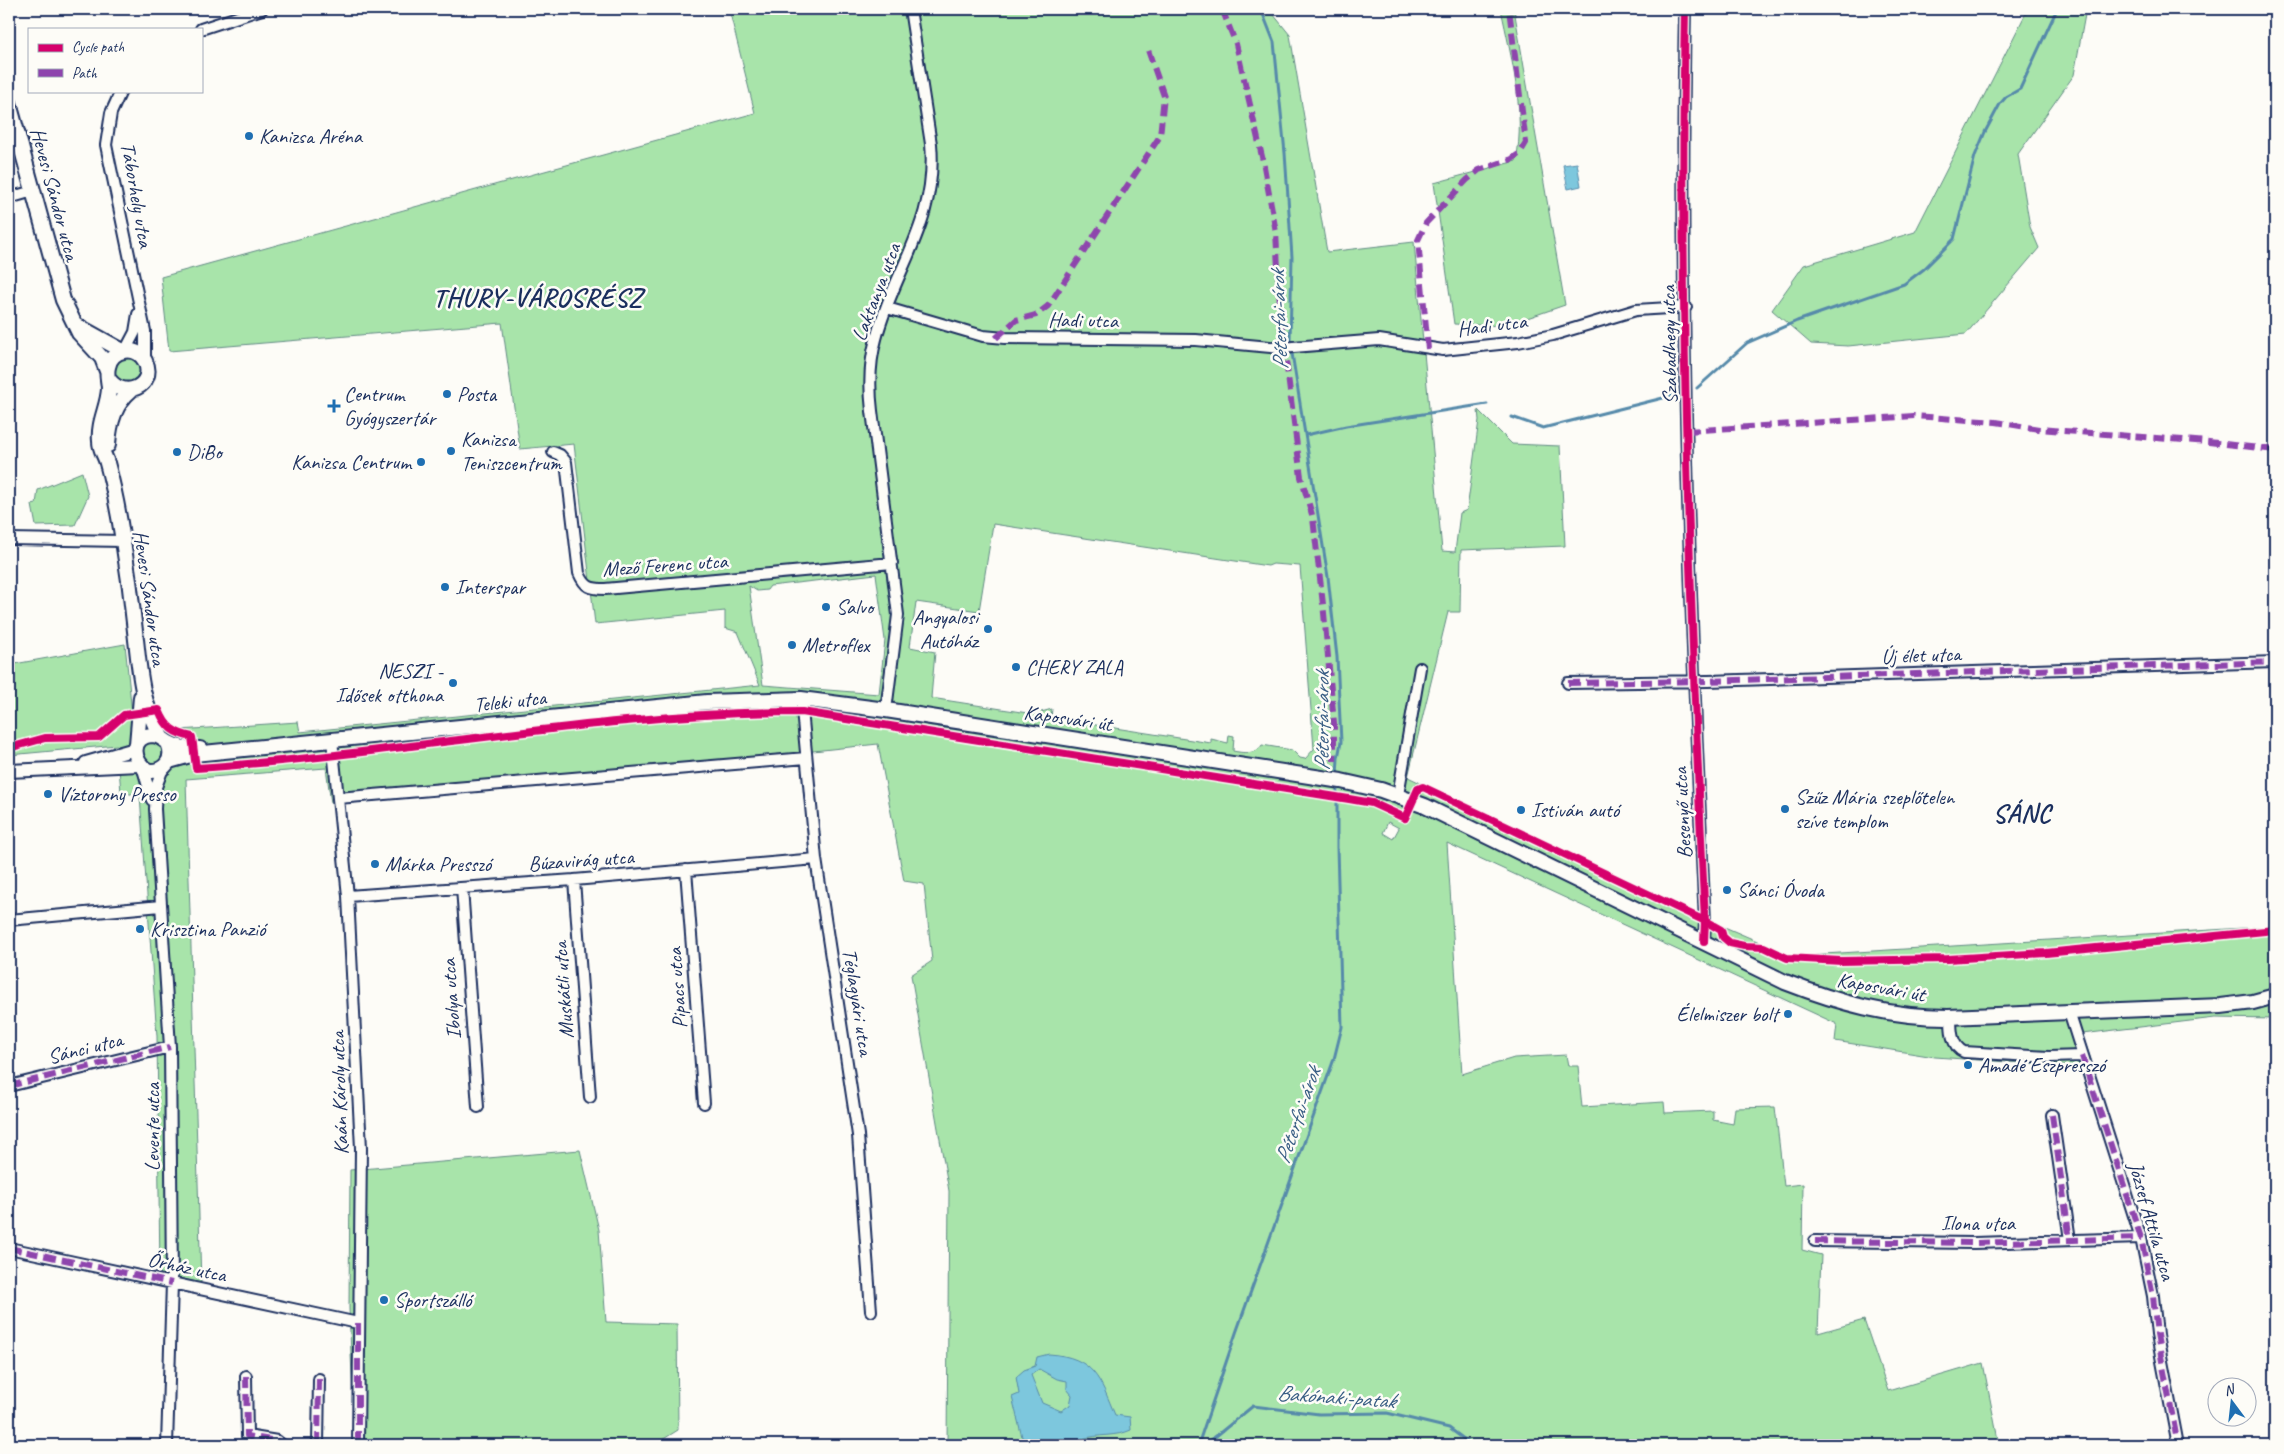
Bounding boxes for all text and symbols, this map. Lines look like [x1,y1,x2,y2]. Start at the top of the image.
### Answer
legend [28,28,202,92]
text: Cycle path [72,38,124,57]
text: Path [72,64,98,83]
place label: Kanizsa Aréna [259,123,364,149]
street label: Hevesi Sándor utca [25,125,86,266]
marker: Kanizsa Aréna [243,130,255,142]
street label: Táborhely utca [115,140,159,251]
street label: Laktanya utca [846,238,907,344]
water label: Péterfai-árok [1263,266,1295,370]
district label: THURY-VÁROSRÉSZ [433,281,646,314]
street label: Szabadhegy utca [1655,284,1683,405]
street label: Hadi utca [1048,306,1120,334]
street label: Hadi utca [1456,308,1530,342]
place label: Centrum Gyógyszertár [344,381,438,431]
place label: Posta [457,381,498,407]
marker: Posta [441,388,453,400]
marker: Centrum Gyógyszertár [328,400,340,412]
place label: Kanizsa Teniszcentrum [461,426,563,476]
place label: DiBo [187,439,224,465]
marker: Kanizsa Teniszcentrum [445,445,457,457]
marker: DiBo [171,446,183,458]
place label: Kanizsa Centrum [291,449,413,475]
marker: Kanizsa Centrum [415,456,427,468]
street label: Hevesi Sándor utca [128,529,173,670]
street label: Mező Ferenc utca [602,548,730,582]
place label: Interspar [455,574,526,600]
marker: Interspar [439,581,451,593]
place label: Salvo [836,594,876,620]
marker: Salvo [820,601,832,613]
place label: Angyalosi Autóház [912,604,981,654]
marker: Angyalosi Autóház [982,623,994,635]
place label: Metroflex [802,632,871,658]
marker: Metroflex [786,639,798,651]
street label: Új élet utca [1881,641,1964,669]
place label: CHERY ZALA [1026,654,1123,680]
place label: NESZI - Idősek otthona [336,658,445,708]
marker: CHERY ZALA [1010,661,1022,673]
water label: Péterfai-árok [1308,667,1336,771]
marker: NESZI - Idősek otthona [447,677,459,689]
street label: Teleki utca [473,684,549,718]
street label: Kaposvári út [1022,699,1116,737]
street label: Besenyő utca [1667,765,1697,859]
place label: Víztorony Presso [58,781,177,807]
place label: Szűz Mária szeplőtelen szíve templom [1795,784,1956,834]
marker: Víztorony Presso [42,788,54,800]
place label: Istiván autó [1531,797,1622,823]
district label: SÁNC [1993,797,2054,830]
marker: Szűz Mária szeplőtelen szíve templom [1779,803,1791,815]
marker: Istiván autó [1515,804,1527,816]
street label: Búzavirág utca [527,843,636,877]
place label: Márka Presszó [385,851,494,877]
marker: Márka Presszó [369,858,381,870]
place label: Sánci Óvoda [1737,877,1825,903]
marker: Sánci Óvoda [1721,884,1733,896]
place label: Krisztina Panzió [150,916,268,942]
marker: Krisztina Panzió [134,923,146,935]
street label: Muskátli utca [546,938,579,1039]
street label: Pipacs utca [661,945,693,1029]
street label: Téglagyári utca [837,947,880,1060]
street label: Ibolya utca [435,956,467,1040]
street label: Kaposvári út [1835,966,1929,1008]
place label: Élelmiszer bolt [1677,1001,1781,1027]
marker: Élelmiszer bolt [1782,1008,1794,1020]
street label: Sánci utca [45,1026,127,1070]
street label: Kaán Károly utca [324,1028,354,1155]
place label: Amadé Eszpresszó [1978,1052,2108,1078]
marker: Amadé Eszpresszó [1962,1059,1974,1071]
water label: Péterfai-árok [1269,1060,1329,1167]
street label: Levente utca [139,1081,165,1171]
street label: József Attila utca [2122,1158,2182,1285]
street label: Ilona utca [1941,1210,2017,1236]
street label: Őrház utca [145,1246,230,1288]
place label: Sportszálló [394,1287,474,1313]
marker: Sportszálló [378,1294,390,1306]
north arrow [2206,1376,2256,1426]
water label: Bakónaki-patak [1276,1379,1400,1415]
text: N [2222,1380,2237,1399]

